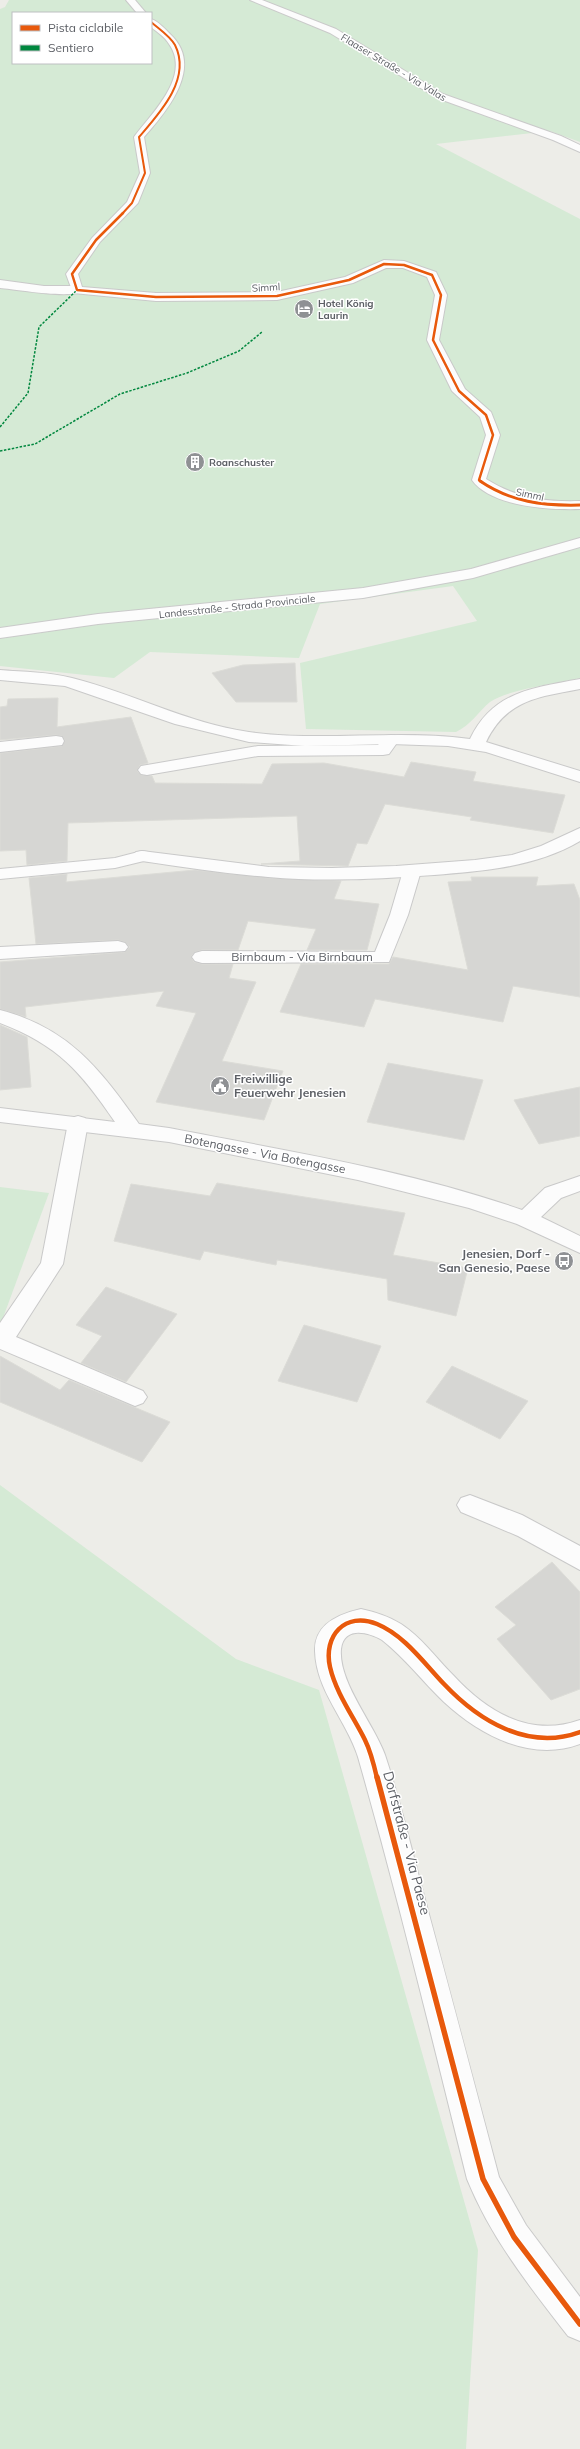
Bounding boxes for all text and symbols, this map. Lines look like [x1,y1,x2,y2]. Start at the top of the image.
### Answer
legend [12,12,152,64]
text: Pista ciclabile [48,20,123,35]
street label: Flaaser Straße - Via Valas [339,31,449,104]
text: Sentiero [48,40,94,55]
street label: Simml [251,280,281,295]
place label: Hotel König Laurin [318,297,374,322]
hotel icon: Hotel König Laurin [293,298,315,320]
building icon: Roanschuster [184,451,206,473]
place label: Roanschuster [209,456,274,469]
street label: Simml [515,485,545,504]
street label: Landesstraße - Strada Provinciale [158,592,316,621]
street label: Birnbaum - Via Birnbaum [231,949,373,964]
place label: Freiwillige Feuerwehr Jenesien [234,1071,346,1100]
public building icon: Freiwillige Feuerwehr Jenesien [209,1075,231,1097]
street label: Botengasse - Via Botengasse [183,1130,347,1177]
place label: Jenesien, Dorf - San Genesio, Paese [438,1246,550,1275]
bus stop icon: Jenesien, Dorf - San Genesio, Paese [553,1250,575,1272]
street label: Dorfstraße - Via Paese [379,1769,435,1917]

